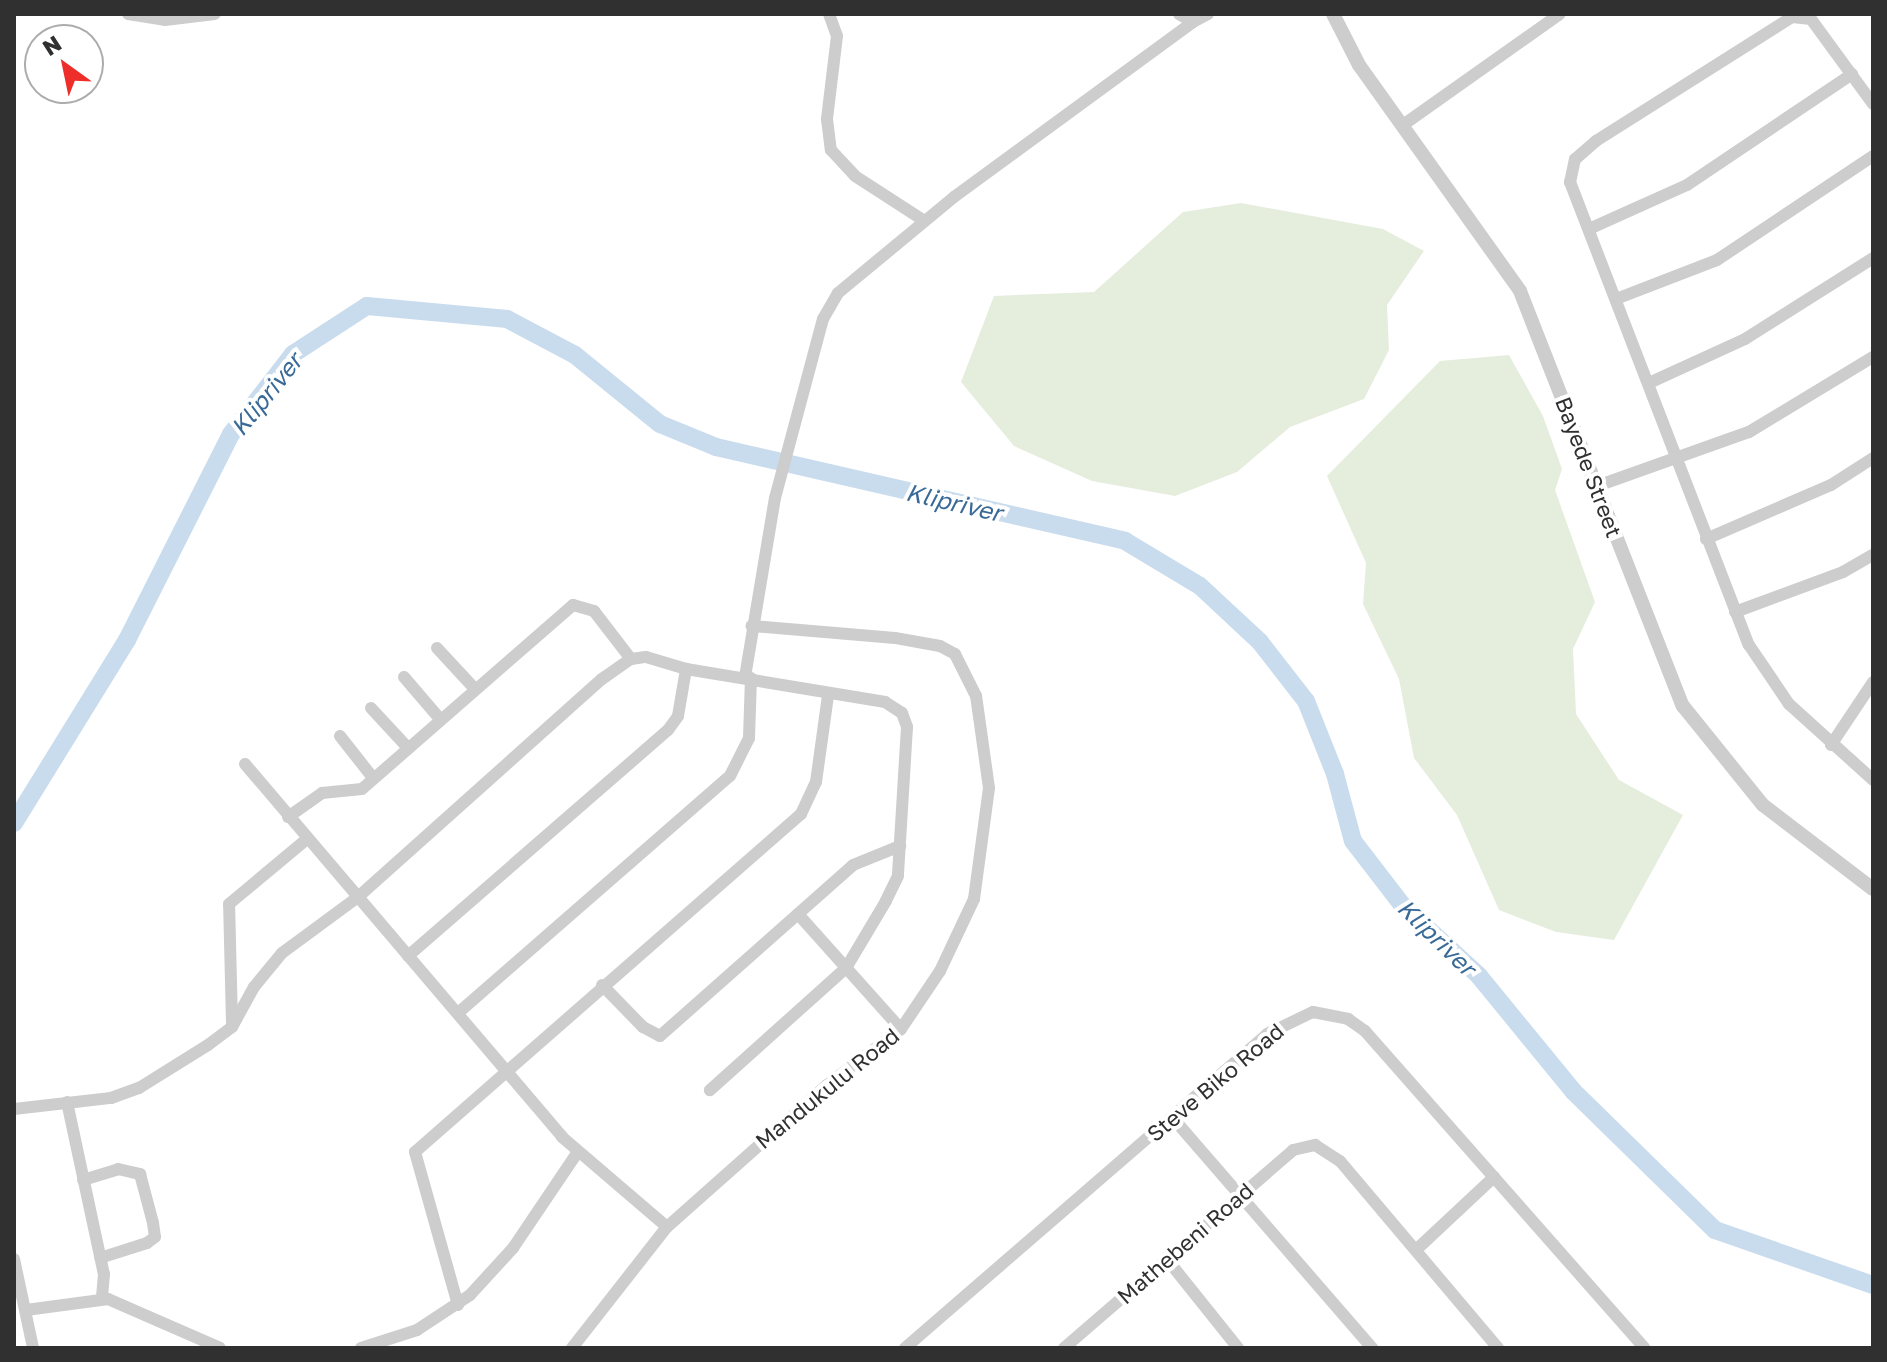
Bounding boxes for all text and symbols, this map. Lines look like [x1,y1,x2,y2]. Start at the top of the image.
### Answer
north arrow [24,24,104,104]
text: N [37,29,66,61]
water label: Klipriver [224,347,308,441]
street label: Bayede Street [1550,393,1628,541]
water label: Klipriver [903,477,1005,527]
water label: Klipriver [1392,893,1482,981]
street label: Steve Biko Road [1141,1017,1289,1147]
street label: Mandukulu Road [750,1022,904,1154]
street label: Mathebeni Road [1112,1177,1258,1309]

